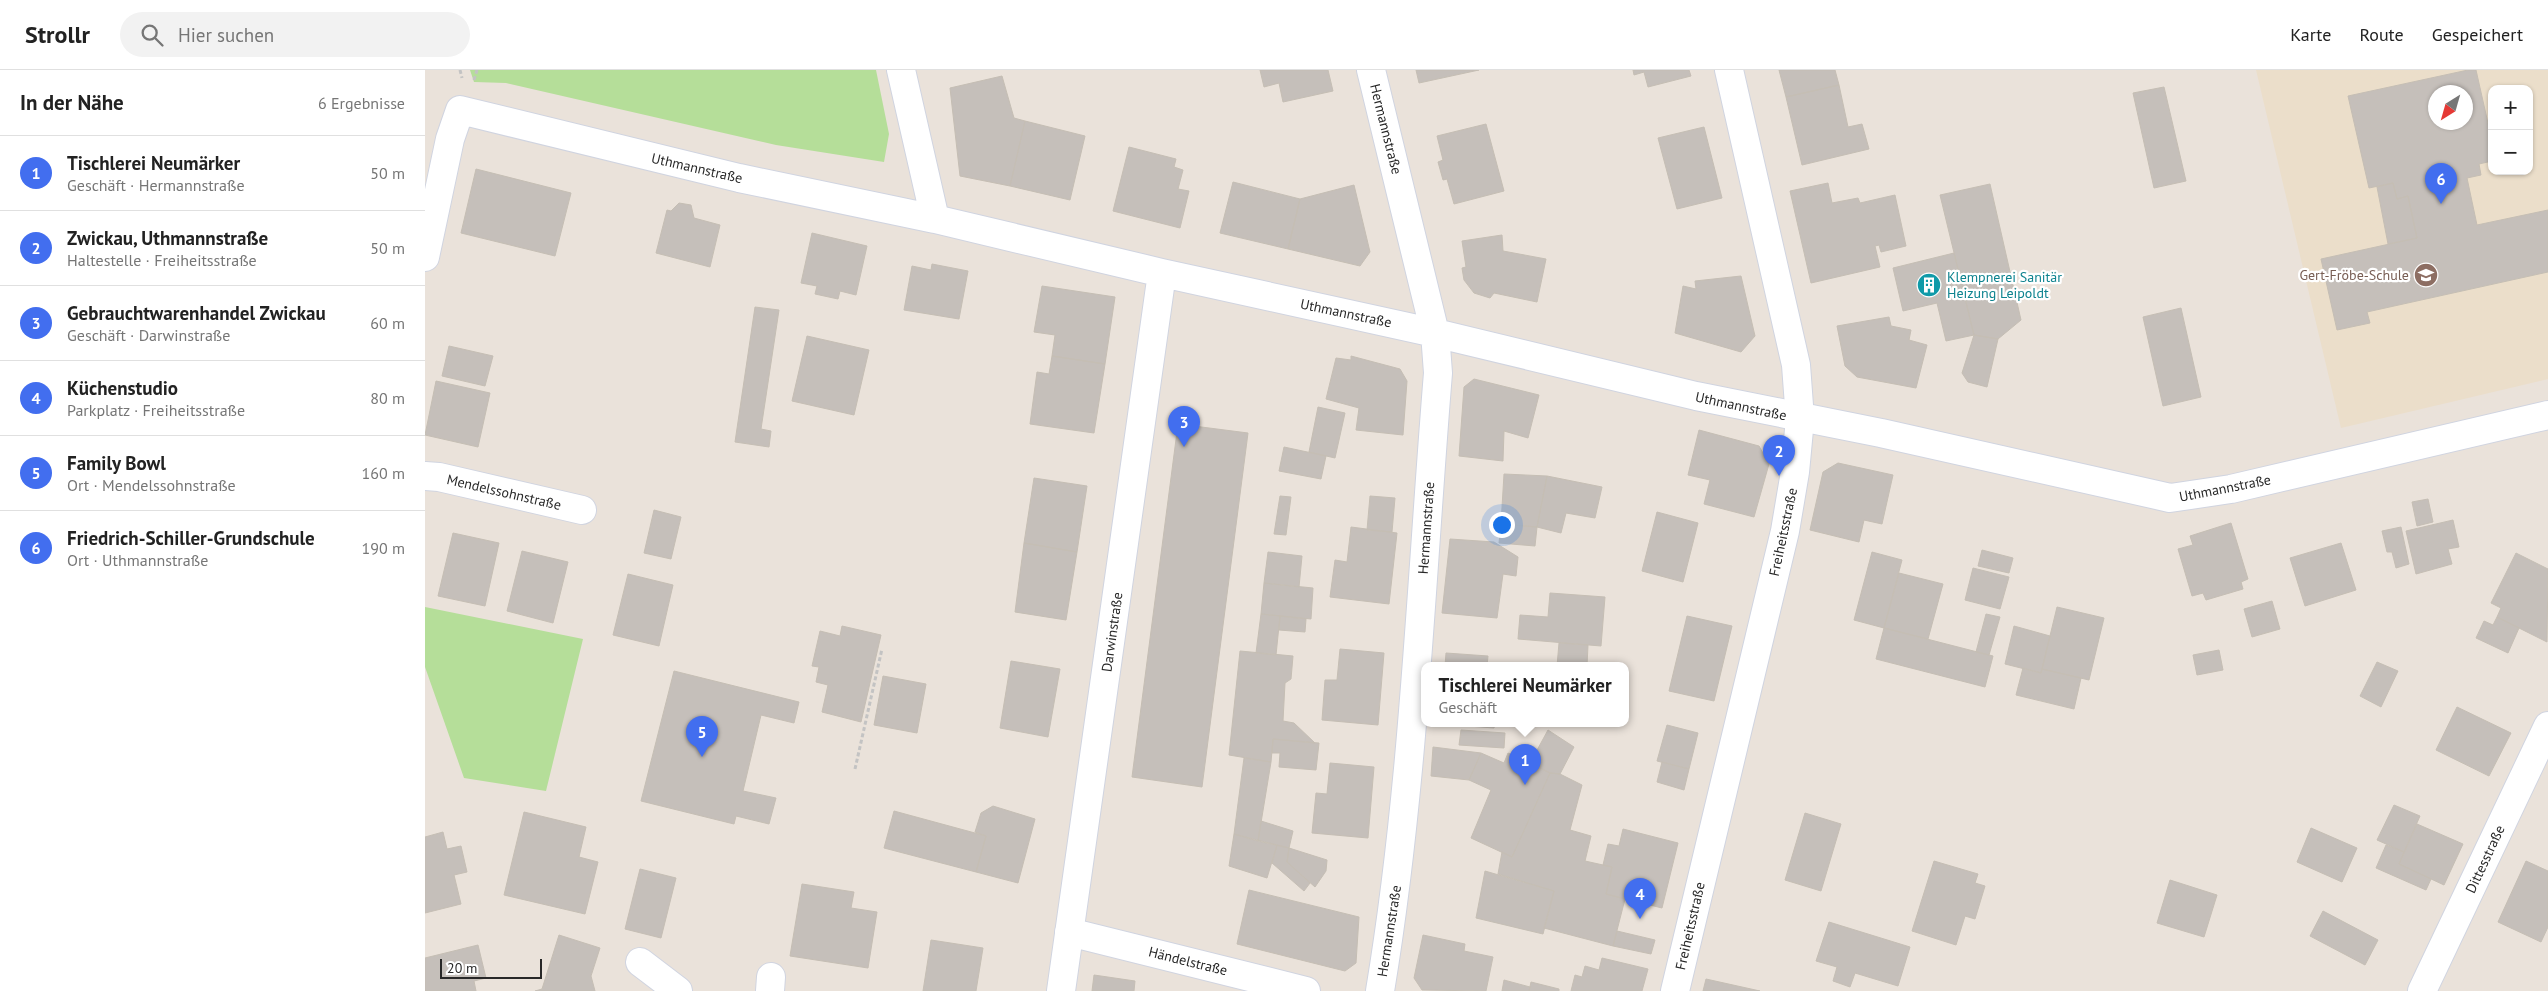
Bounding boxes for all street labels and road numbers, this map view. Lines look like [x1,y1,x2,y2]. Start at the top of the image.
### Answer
street label: Hermannstraße [1366,82,1406,176]
street label: Uthmannstraße [650,149,744,187]
street label: Uthmannstraße [1299,295,1393,331]
street label: Uthmannstraße [1694,388,1788,424]
street label: Mendelssohnstraße [445,470,563,514]
street label: Uthmannstraße [2178,470,2272,506]
street label: Hermannstraße [1414,481,1438,575]
street label: Freiheitsstraße [1765,486,1801,578]
street label: Darwinstraße [1097,591,1127,673]
street label: Dittesstraße [2461,822,2509,896]
street label: Freiheitsstraße [1671,880,1709,972]
street label: Hermannstraße [1373,884,1405,978]
street label: Händelstraße [1147,943,1229,979]

